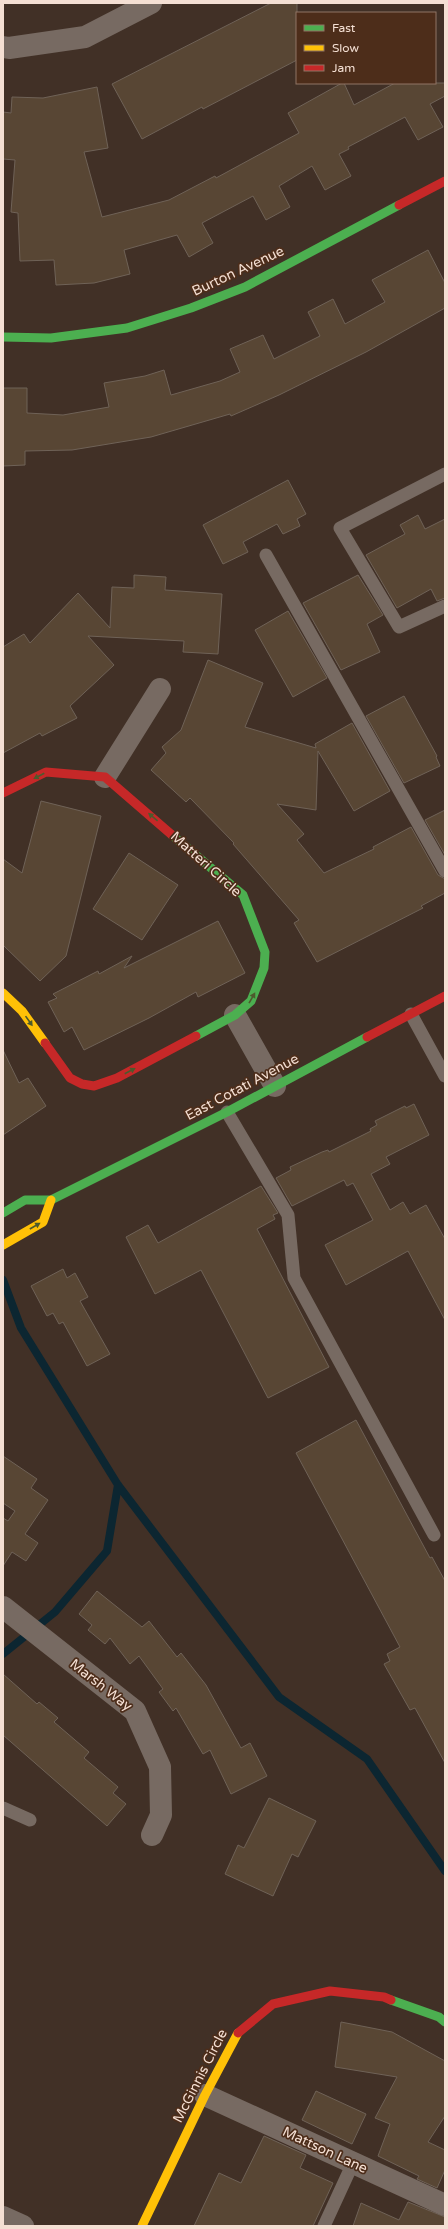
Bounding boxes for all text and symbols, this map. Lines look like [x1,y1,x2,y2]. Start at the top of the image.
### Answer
legend [296,12,436,84]
text: Fast [332,21,356,35]
text: Slow [332,41,359,55]
text: Jam [332,61,355,75]
street label: Burton Avenue [189,242,287,300]
one-way arrow [33,772,45,779]
one-way arrow [148,813,159,822]
street label: Matteri Circle [167,828,245,900]
one-way arrow [249,992,256,1003]
one-way arrow [25,1016,33,1027]
street label: East Cotati Avenue [182,1050,302,1124]
one-way arrow [124,1068,136,1075]
one-way arrow [30,1223,41,1230]
street label: Marsh Way [66,1655,136,1715]
street label: McGinnis Circle [169,2026,231,2126]
street label: Mattson Lane [280,2123,370,2177]

